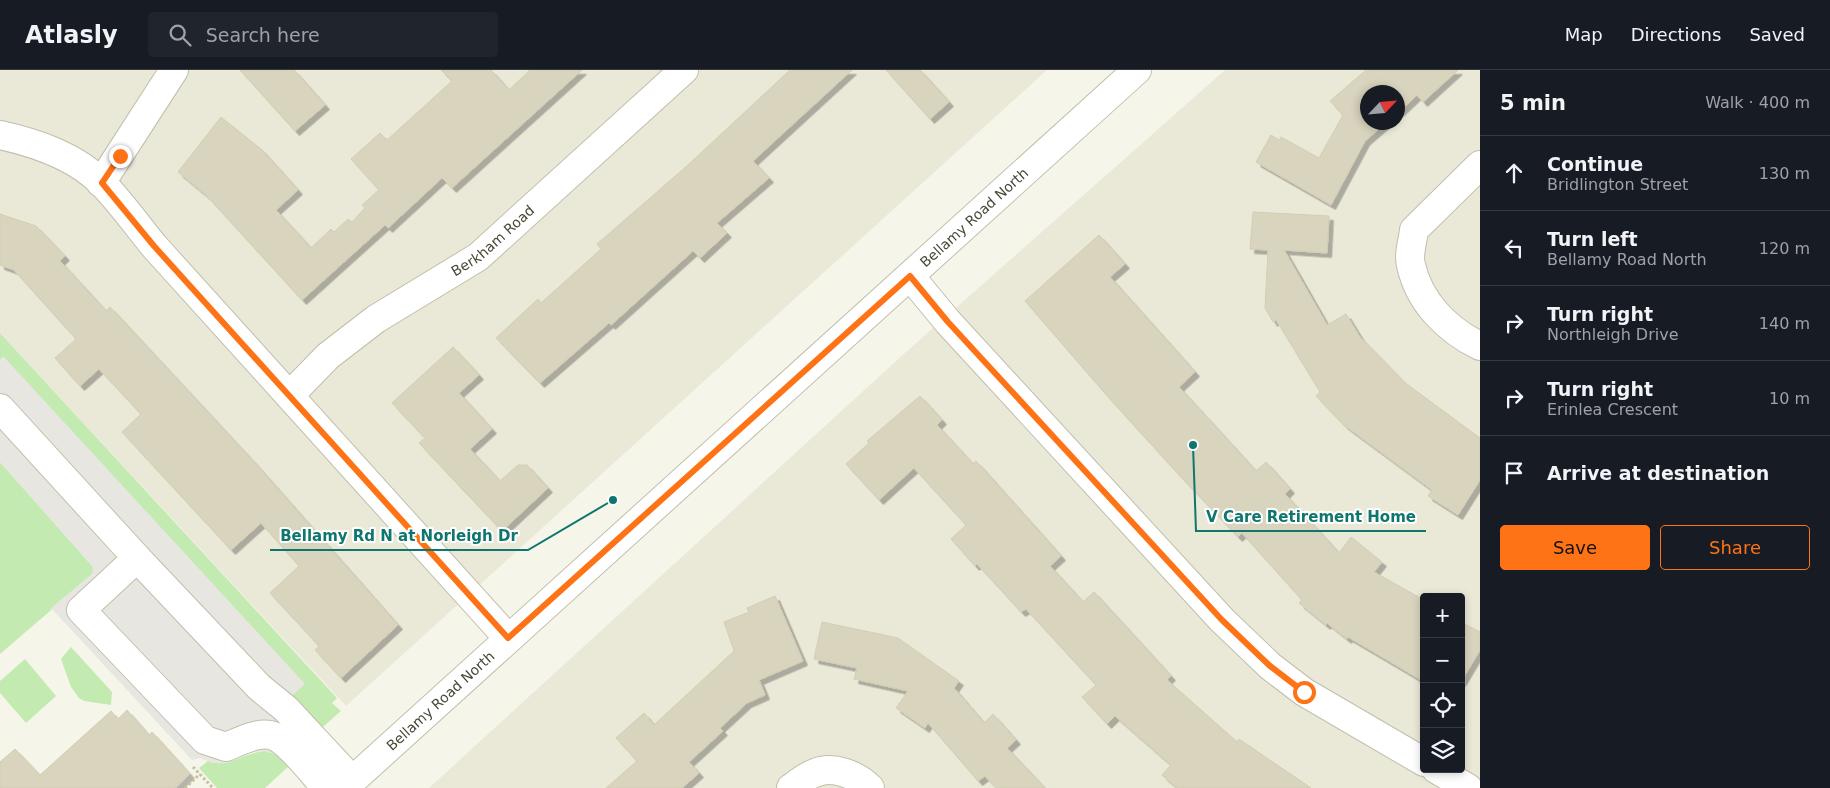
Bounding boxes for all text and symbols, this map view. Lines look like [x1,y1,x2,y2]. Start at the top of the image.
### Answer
search box [148,12,498,57]
text: Atlasly [25,21,118,49]
icon: search [166,21,194,49]
text: Search here [206,24,320,46]
text: Map [1565,24,1603,45]
text: Directions [1631,24,1721,45]
text: Saved [1749,24,1805,45]
north arrow [1360,85,1405,130]
text: 5 min [1500,91,1566,115]
text: Walk · 400 m [1705,93,1810,112]
route end [109,145,132,168]
text: Continue [1547,153,1643,175]
icon: ahead [1500,159,1528,187]
text: 130 m [1759,164,1810,183]
street label: Bellamy Road North [917,165,1031,270]
text: Bridlington Street [1547,175,1688,194]
street label: Berkham Road [448,202,537,279]
text: Turn left [1547,228,1638,250]
icon: left [1500,234,1528,262]
text: 120 m [1759,239,1810,258]
text: Bellamy Road North [1547,250,1707,269]
text: Turn right [1547,303,1653,325]
icon: right [1500,309,1528,337]
text: 140 m [1759,314,1810,333]
text: Northleigh Drive [1547,325,1679,344]
text: Turn right [1547,378,1653,400]
icon: right [1500,384,1528,412]
text: 10 m [1769,389,1810,408]
text: Erinlea Crescent [1547,400,1678,419]
icon: arrive [1500,459,1528,487]
text: Arrive at destination [1547,462,1769,484]
callout: V Care Retirement Home [1196,501,1426,531]
text: V Care Retirement Home [1206,508,1416,526]
callout: Bellamy Rd N at Norleigh Dr [270,520,528,550]
button: Save [1500,525,1650,570]
button: Share [1660,525,1810,570]
text: Bellamy Rd N at Norleigh Dr [280,527,518,545]
map controls [1420,593,1465,773]
button: + [1420,593,1465,638]
button: − [1420,638,1465,683]
street label: Bellamy Road North [383,648,498,754]
route start [1293,681,1316,704]
button: locate [1420,683,1465,728]
button: layers [1420,728,1465,773]

